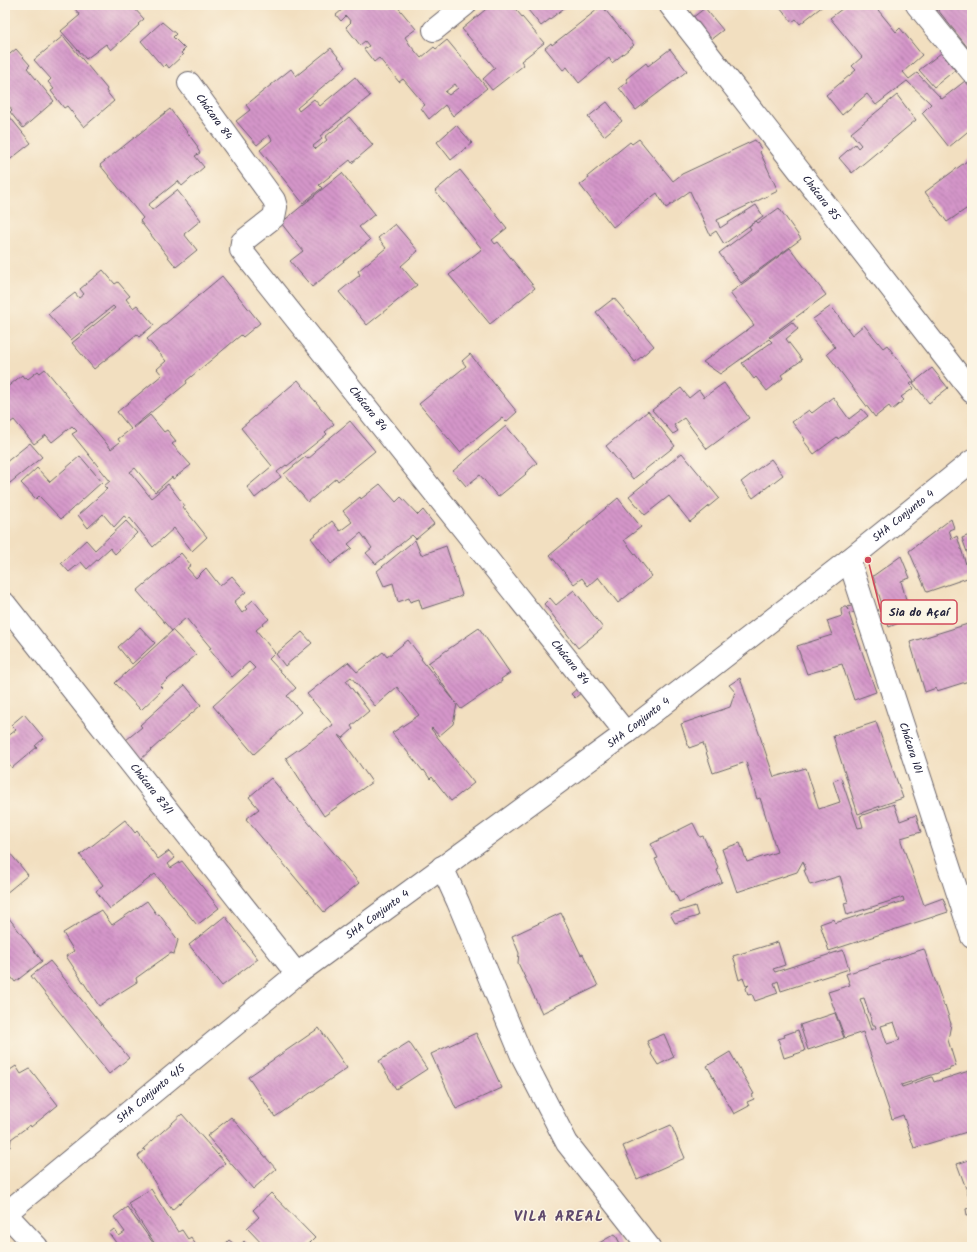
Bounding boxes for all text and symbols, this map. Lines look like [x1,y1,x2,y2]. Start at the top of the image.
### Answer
street label: Chácara 84 [191,90,237,144]
street label: Chácara 85 [797,171,845,226]
street label: Chácara 84 [344,382,391,436]
street label: SHA Conjunto 4 [868,485,939,547]
callout: Sia do Açaí [881,600,957,624]
text: Sia do Açaí [889,603,951,622]
street label: Chácara 84 [546,636,593,689]
street label: SHA Conjunto 4 [603,693,674,753]
street label: Chácara 101 [894,720,927,776]
street label: Chácara 83/1 [125,760,177,819]
street label: SHA Conjunto 4 [342,885,413,944]
street label: SHA Conjunto 4/5 [112,1059,191,1128]
district label: VILA AREAL [514,1205,604,1229]

